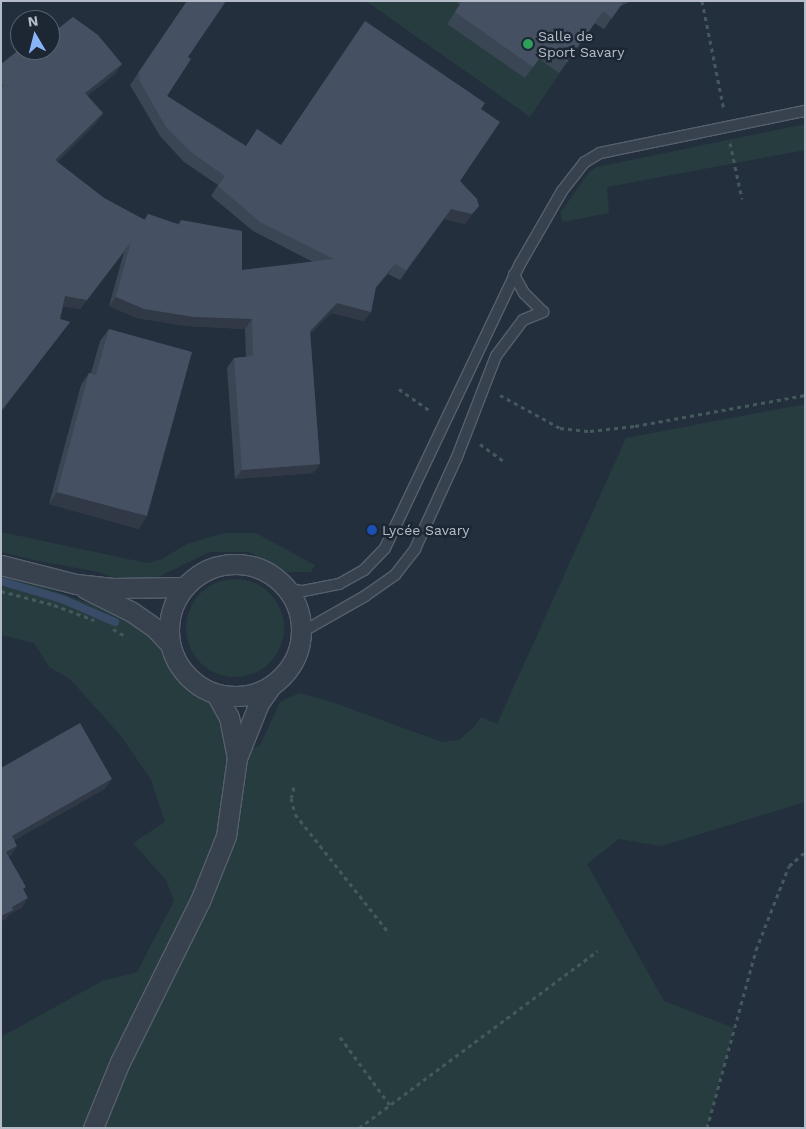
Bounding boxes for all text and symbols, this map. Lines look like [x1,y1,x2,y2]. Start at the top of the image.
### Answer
north arrow [10,10,60,60]
text: N [27,12,39,30]
place label: Salle de Sport Savary [538,28,624,60]
marker: Salle de Sport Savary [522,38,534,50]
place label: Lycée Savary [382,522,470,538]
marker: Lycée Savary [366,524,378,536]

